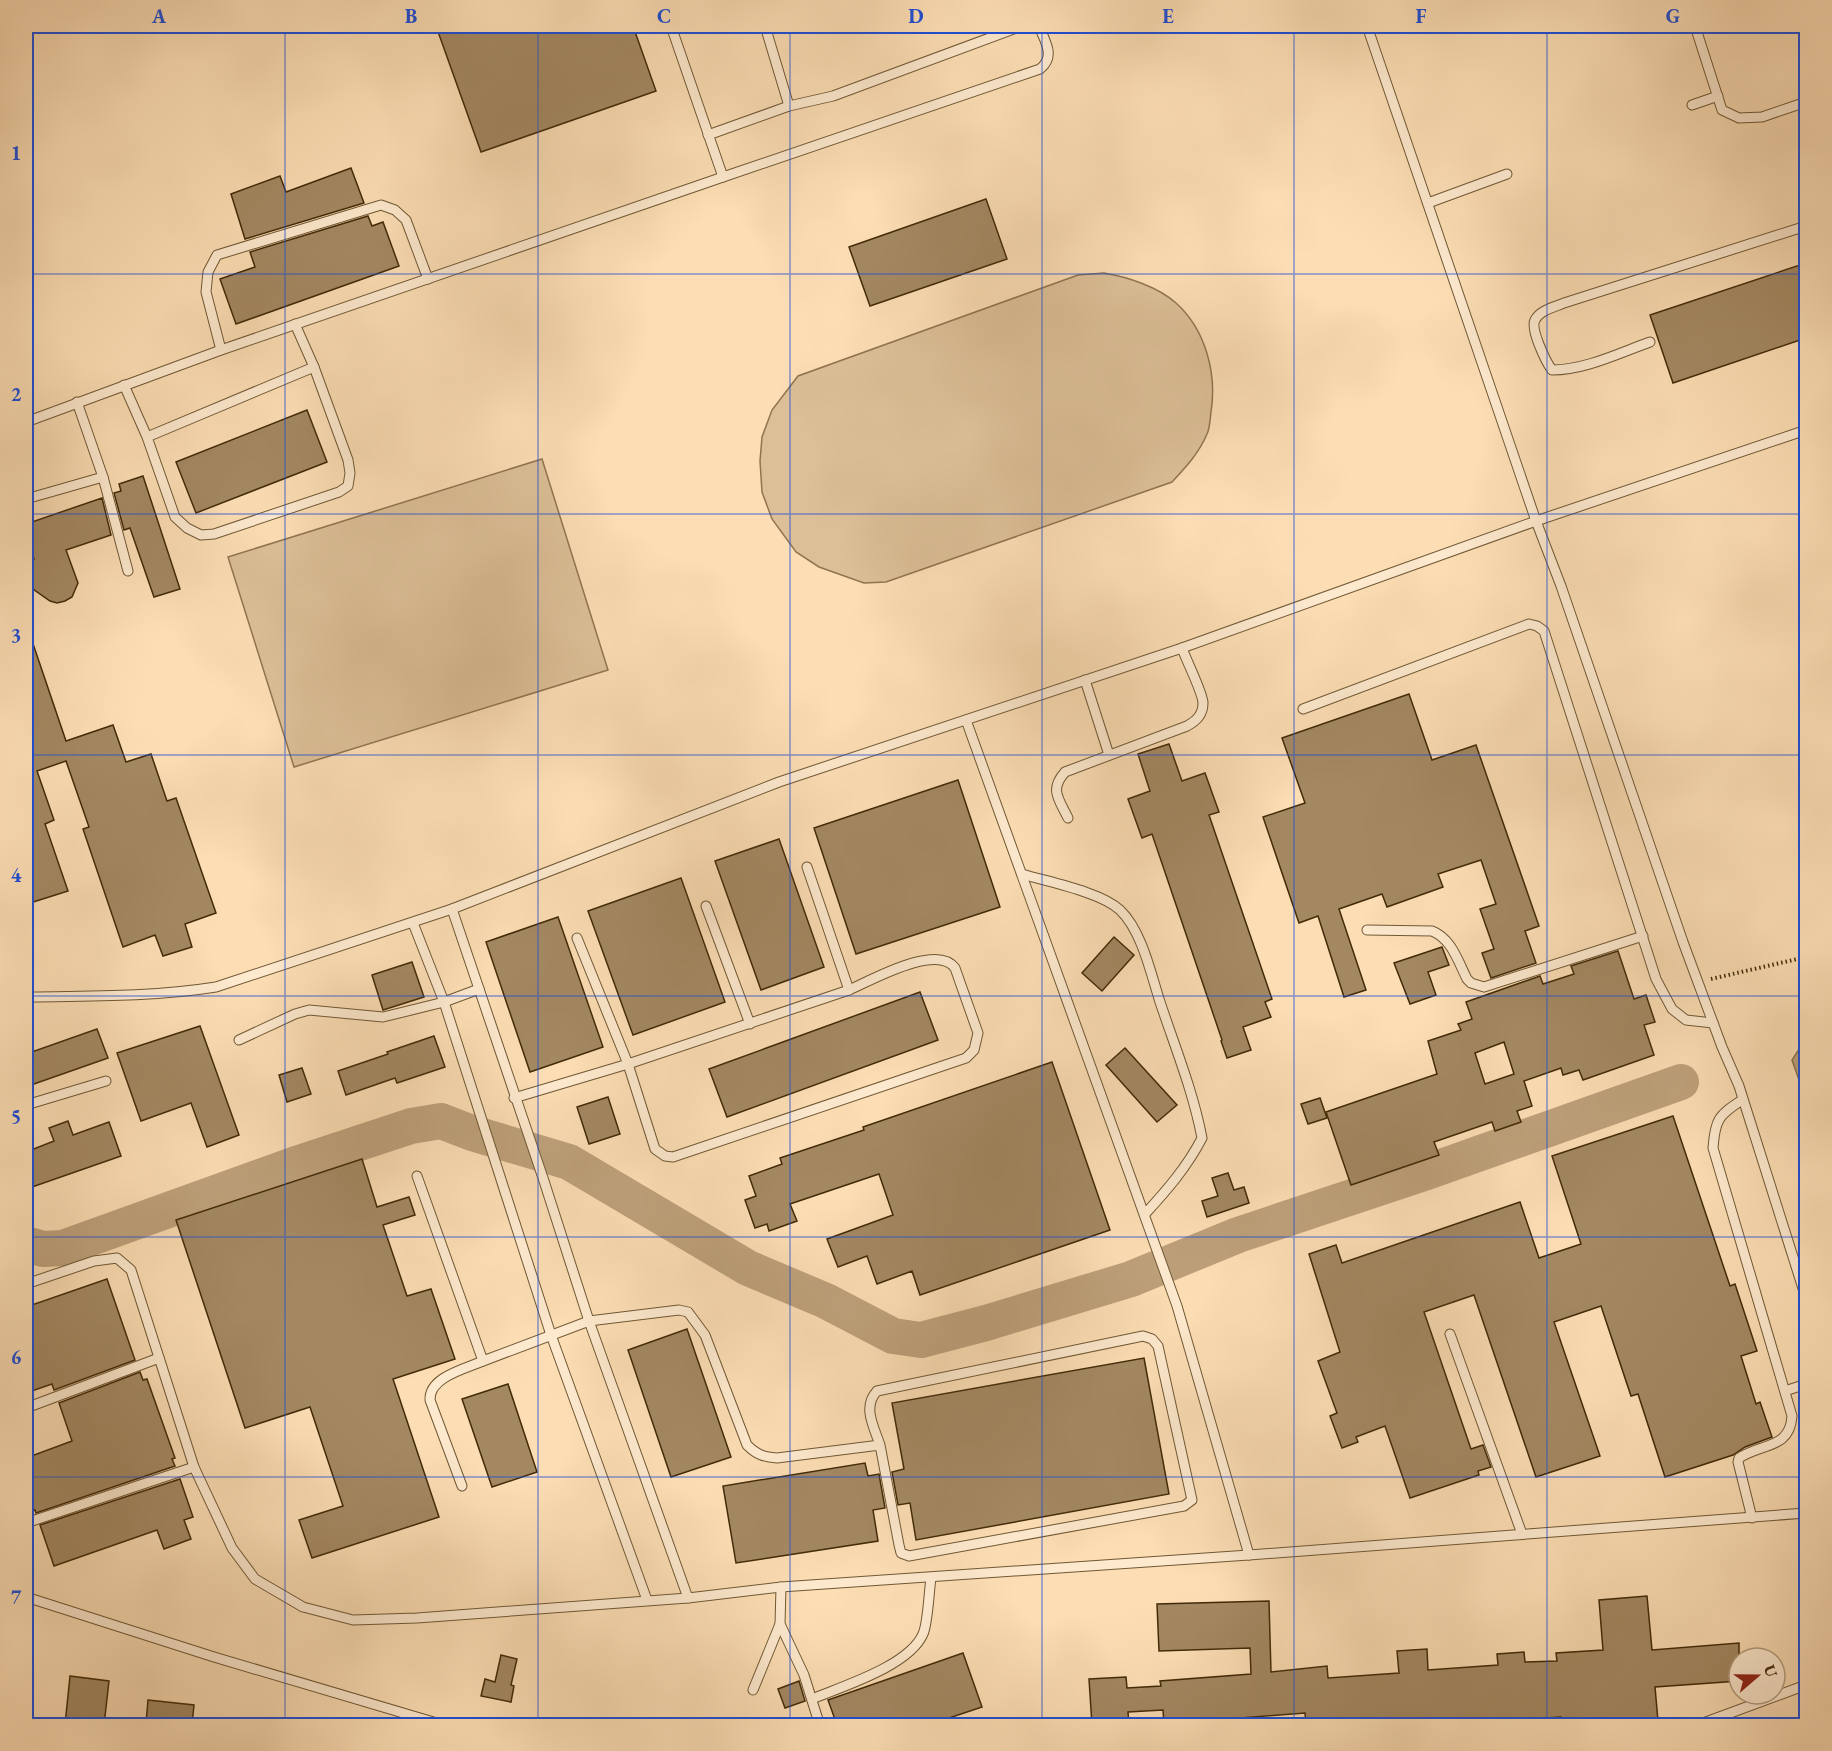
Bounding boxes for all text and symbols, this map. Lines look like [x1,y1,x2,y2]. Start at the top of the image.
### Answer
text: A [151,3,167,29]
text: B [405,3,417,29]
text: C [657,3,671,29]
text: D [908,3,924,29]
text: E [1162,3,1174,29]
text: F [1416,3,1427,29]
text: G [1666,3,1680,29]
text: 1 [11,140,21,166]
text: 2 [11,381,22,407]
text: 3 [11,622,21,648]
text: 4 [11,862,22,888]
text: 5 [11,1103,21,1129]
text: 6 [11,1344,22,1370]
text: 7 [11,1584,22,1610]
north arrow [1727,1646,1787,1706]
text: U [1759,1662,1783,1680]

